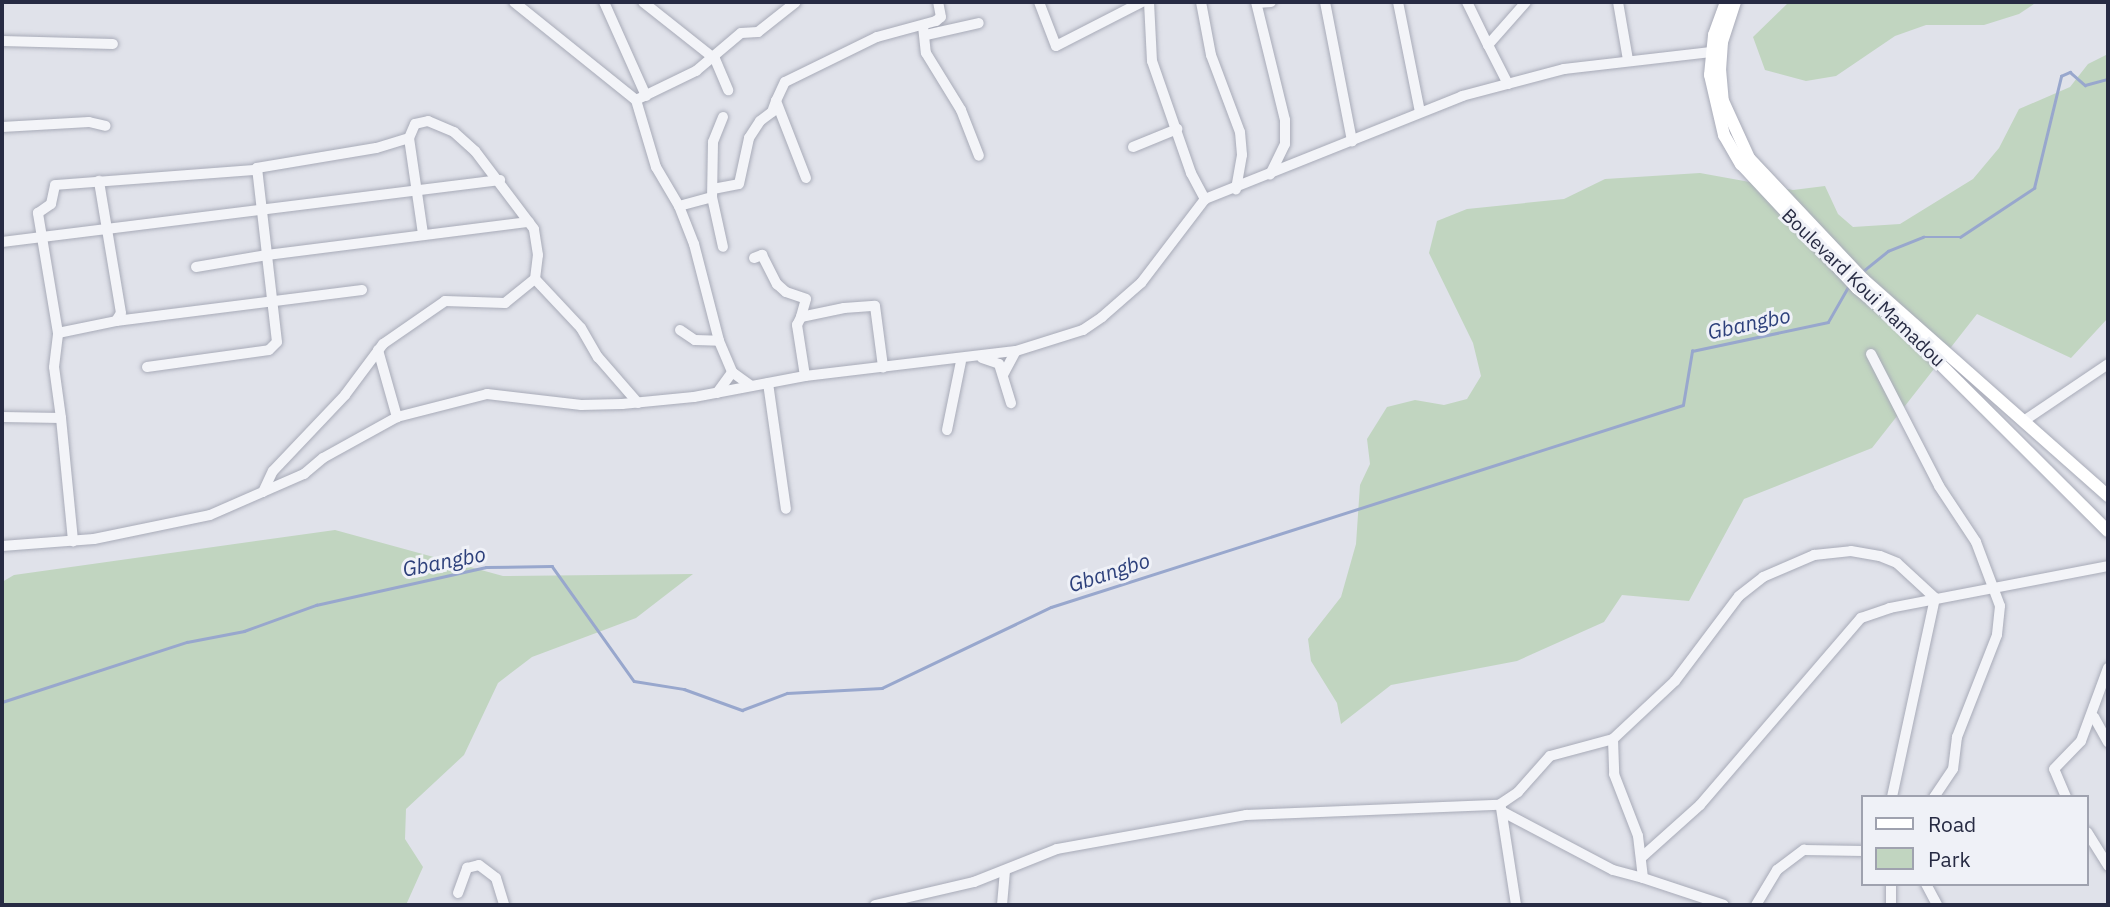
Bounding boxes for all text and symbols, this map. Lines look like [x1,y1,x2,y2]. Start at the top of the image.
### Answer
street label: Boulevard Koui Mamadou [1777,204,1949,372]
water label: Gbangbo [1705,302,1793,344]
water label: Gbangbo [400,541,488,581]
water label: Gbangbo [1065,547,1153,597]
legend [1862,795,2089,886]
text: Road [1928,810,1976,838]
text: Park [1928,845,1971,873]

